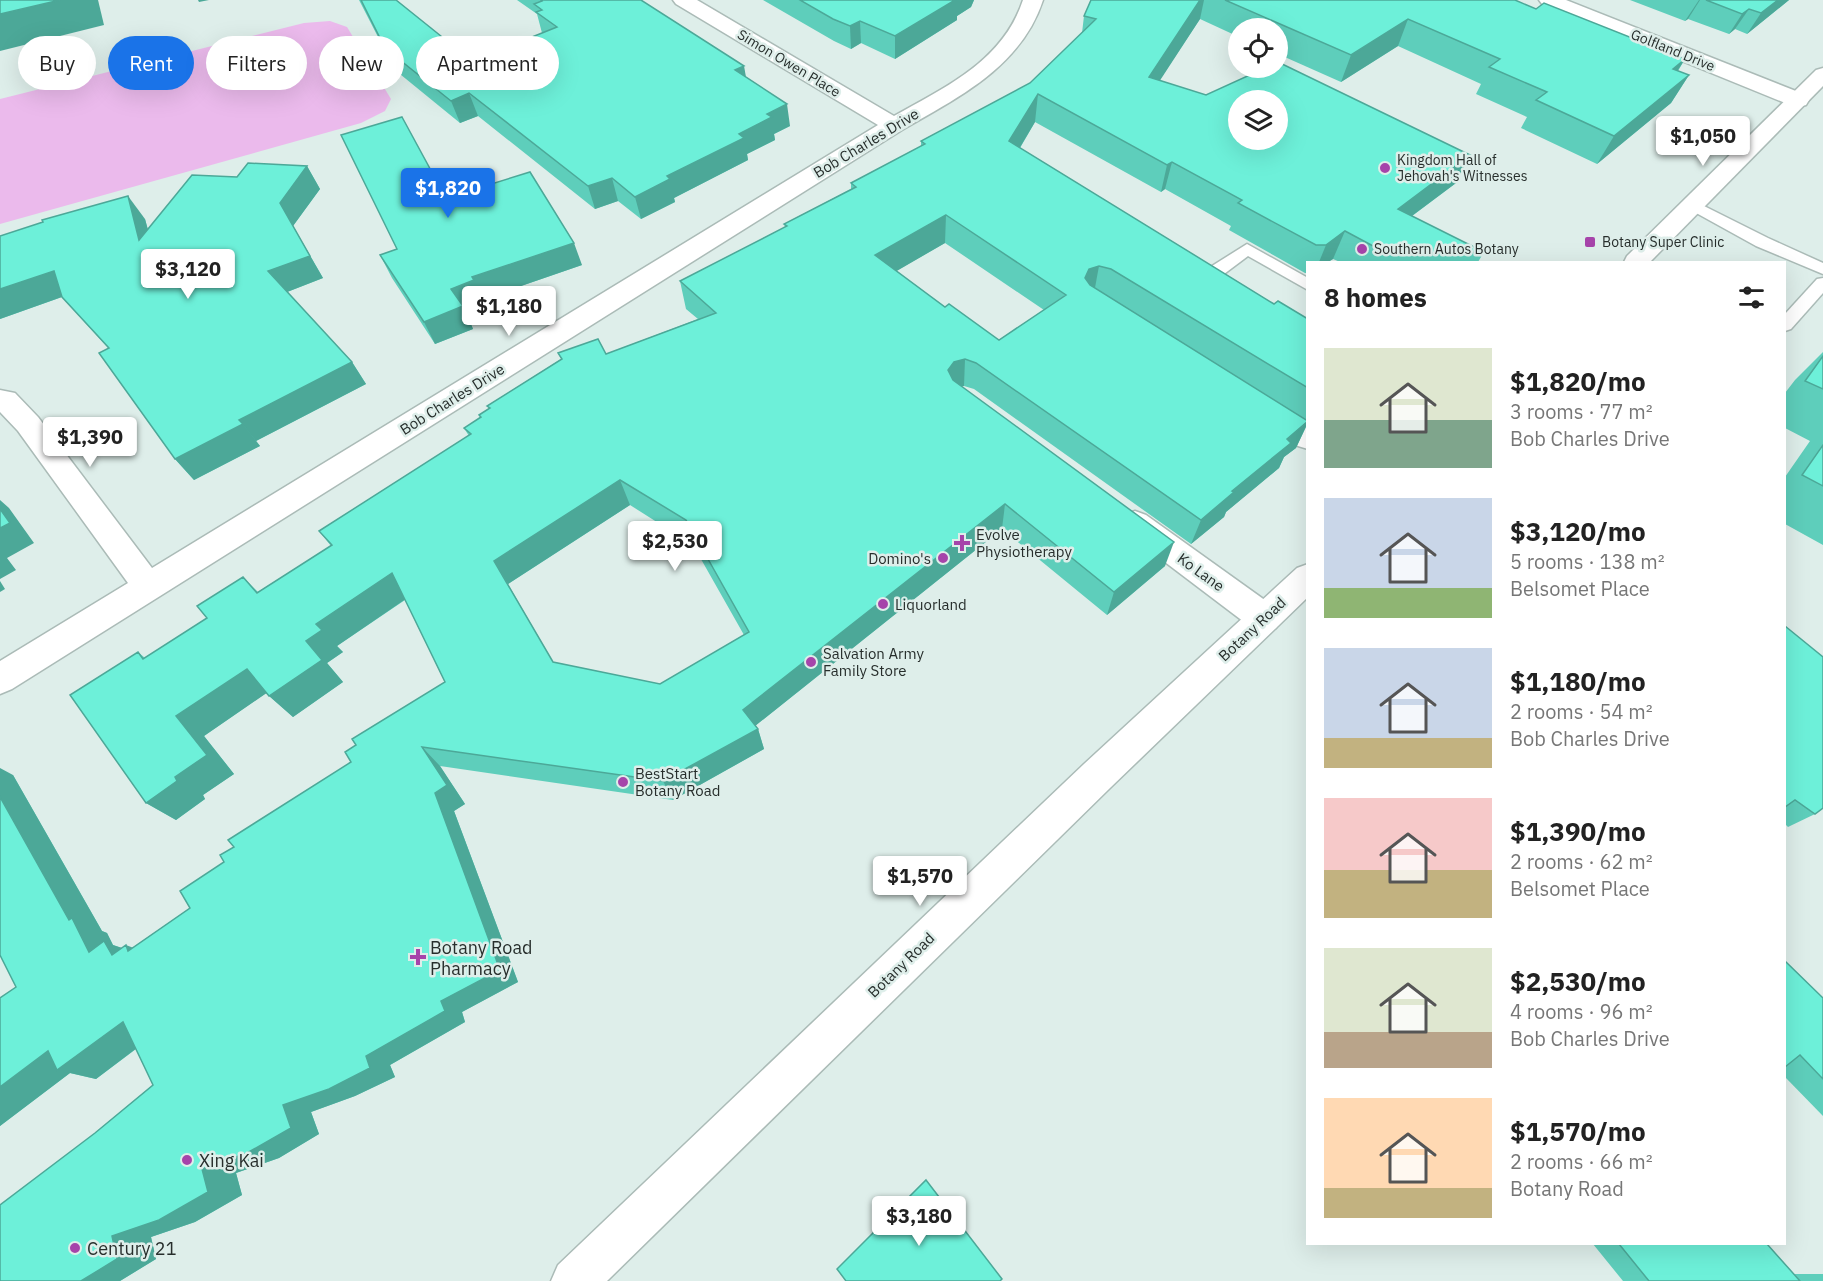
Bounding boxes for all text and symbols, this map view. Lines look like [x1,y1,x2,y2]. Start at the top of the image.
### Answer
map controls [1228,18,1288,150]
button: locate [1228,18,1288,78]
street label: Simon Owen Place [734,25,844,101]
street label: Golfland Drive [1628,25,1718,75]
chip: Buy [18,36,96,90]
chip: Rent [108,36,194,90]
chip: Filters [206,36,307,90]
chip: New [319,36,404,90]
chip: Apartment [416,36,559,90]
button: layers [1228,90,1288,150]
street label: Bob Charles Drive [810,104,922,182]
pin: $1,050 [1654,116,1752,167]
text: $1,050 [1670,122,1736,149]
place label: Kingdom Hall of Jehovah's Witnesses [1397,151,1528,185]
marker: Kingdom Hall of Jehovah's Witnesses [1378,161,1392,175]
pin: $1,820 [399,168,497,219]
text: $1,820 [415,174,481,201]
place label: Botany Super Clinic [1602,233,1724,251]
marker: Botany Super Clinic [1583,235,1597,249]
place label: Southern Autos Botany [1374,240,1519,258]
marker: Southern Autos Botany [1355,242,1369,256]
pin: $3,120 [139,249,237,300]
text: $3,120 [155,255,221,282]
text: 8 homes [1324,280,1427,314]
icon: filters [1735,281,1768,314]
pin: $1,180 [460,286,558,337]
text: $1,180 [476,292,542,319]
street label: Bob Charles Drive [396,359,508,439]
text: $1,820/mo [1510,364,1646,398]
icon: home [1372,372,1444,444]
text: 3 rooms · 77 m² [1510,398,1653,425]
pin: $1,390 [41,417,139,468]
text: $1,390 [57,423,123,450]
text: Bob Charles Drive [1510,425,1670,452]
text: $3,120/mo [1510,514,1646,548]
pin: $2,530 [626,521,724,572]
icon: home [1372,522,1444,594]
place label: Evolve Physiotherapy [976,525,1072,561]
text: $2,530 [642,527,708,554]
marker: Evolve Physiotherapy [953,534,971,552]
text: 5 rooms · 138 m² [1510,548,1665,575]
place label: Domino's [868,549,931,568]
street label: Ko Lane [1174,549,1228,595]
marker: Domino's [936,551,950,565]
text: Belsomet Place [1510,575,1650,602]
street label: Botany Road [1214,593,1290,665]
place label: Liquorland [895,595,967,614]
marker: Liquorland [876,597,890,611]
place label: Salvation Army Family Store [823,644,924,680]
marker: Salvation Army Family Store [804,655,818,669]
text: $1,180/mo [1510,664,1646,698]
icon: home [1372,672,1444,744]
text: 2 rooms · 54 m² [1510,698,1653,725]
text: Bob Charles Drive [1510,725,1670,752]
place label: BestStart Botany Road [635,764,720,800]
marker: BestStart Botany Road [616,775,630,789]
text: $1,390/mo [1510,814,1646,848]
icon: home [1372,822,1444,894]
text: 2 rooms · 62 m² [1510,848,1653,875]
pin: $1,570 [871,856,969,907]
text: $1,570 [887,862,953,889]
text: Belsomet Place [1510,875,1650,902]
street label: Botany Road [864,929,938,1001]
place label: Botany Road Pharmacy [430,936,532,980]
marker: Botany Road Pharmacy [411,950,425,964]
text: $2,530/mo [1510,964,1646,998]
icon: home [1372,972,1444,1044]
text: 4 rooms · 96 m² [1510,998,1653,1025]
text: Bob Charles Drive [1510,1025,1670,1052]
text: $1,570/mo [1510,1114,1646,1148]
icon: home [1372,1122,1444,1194]
text: 2 rooms · 66 m² [1510,1148,1653,1175]
place label: Xing Kai [199,1149,264,1172]
marker: Xing Kai [180,1153,194,1167]
text: Botany Road [1510,1175,1624,1202]
pin: $3,180 [870,1196,968,1247]
text: $3,180 [886,1202,952,1229]
place label: Century 21 [87,1237,176,1260]
marker: Century 21 [68,1241,82,1255]

